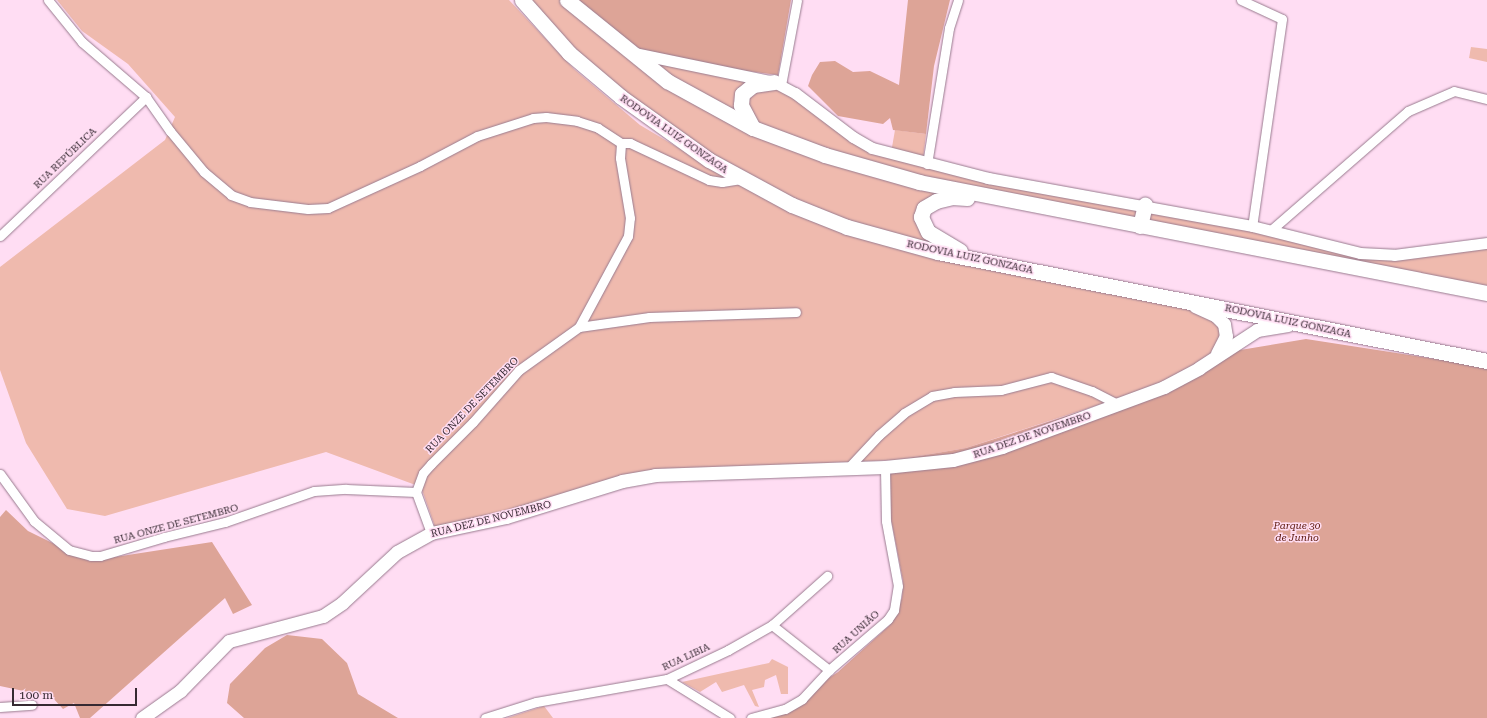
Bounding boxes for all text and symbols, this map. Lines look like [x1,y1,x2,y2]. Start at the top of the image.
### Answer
street label: RODOVIA LUIZ GONZAGA [618,92,730,176]
street label: RUA REPÚBLICA [31,125,99,191]
street label: RODOVIA LUIZ GONZAGA [906,238,1034,276]
street label: RODOVIA LUIZ GONZAGA [1224,302,1352,340]
street label: RUA ONZE DE SETEMBRO [423,355,521,455]
street label: RUA DEZ DE NOVEMBRO [972,409,1092,461]
street label: RUA DEZ DE NOVEMBRO [430,498,552,540]
street label: RUA ONZE DE SETEMBRO [112,502,240,546]
park label: Parque 30 de Junho [1274,519,1320,542]
street label: RUA UNIÃO [830,608,882,656]
street label: RUA LIBIA [660,641,712,673]
scale bar [14,680,139,706]
text: 100 m [19,688,53,702]

